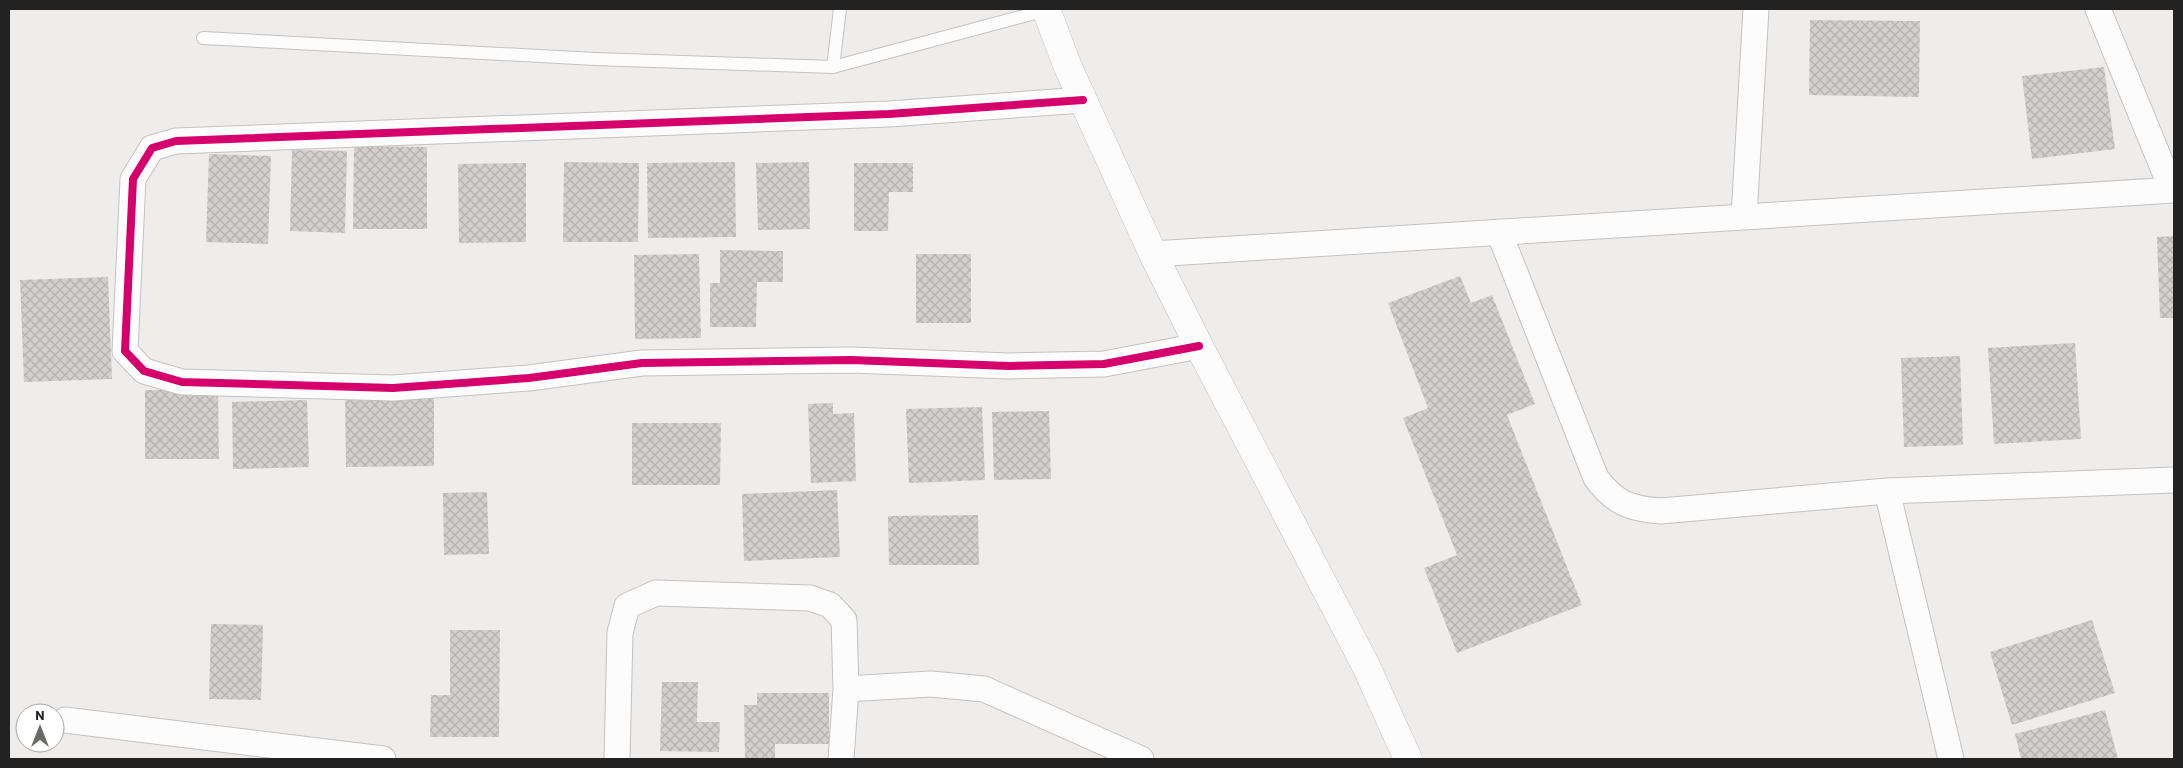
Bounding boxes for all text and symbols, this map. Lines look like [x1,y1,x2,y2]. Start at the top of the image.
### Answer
north arrow [15,703,65,753]
text: N [35,706,45,723]

